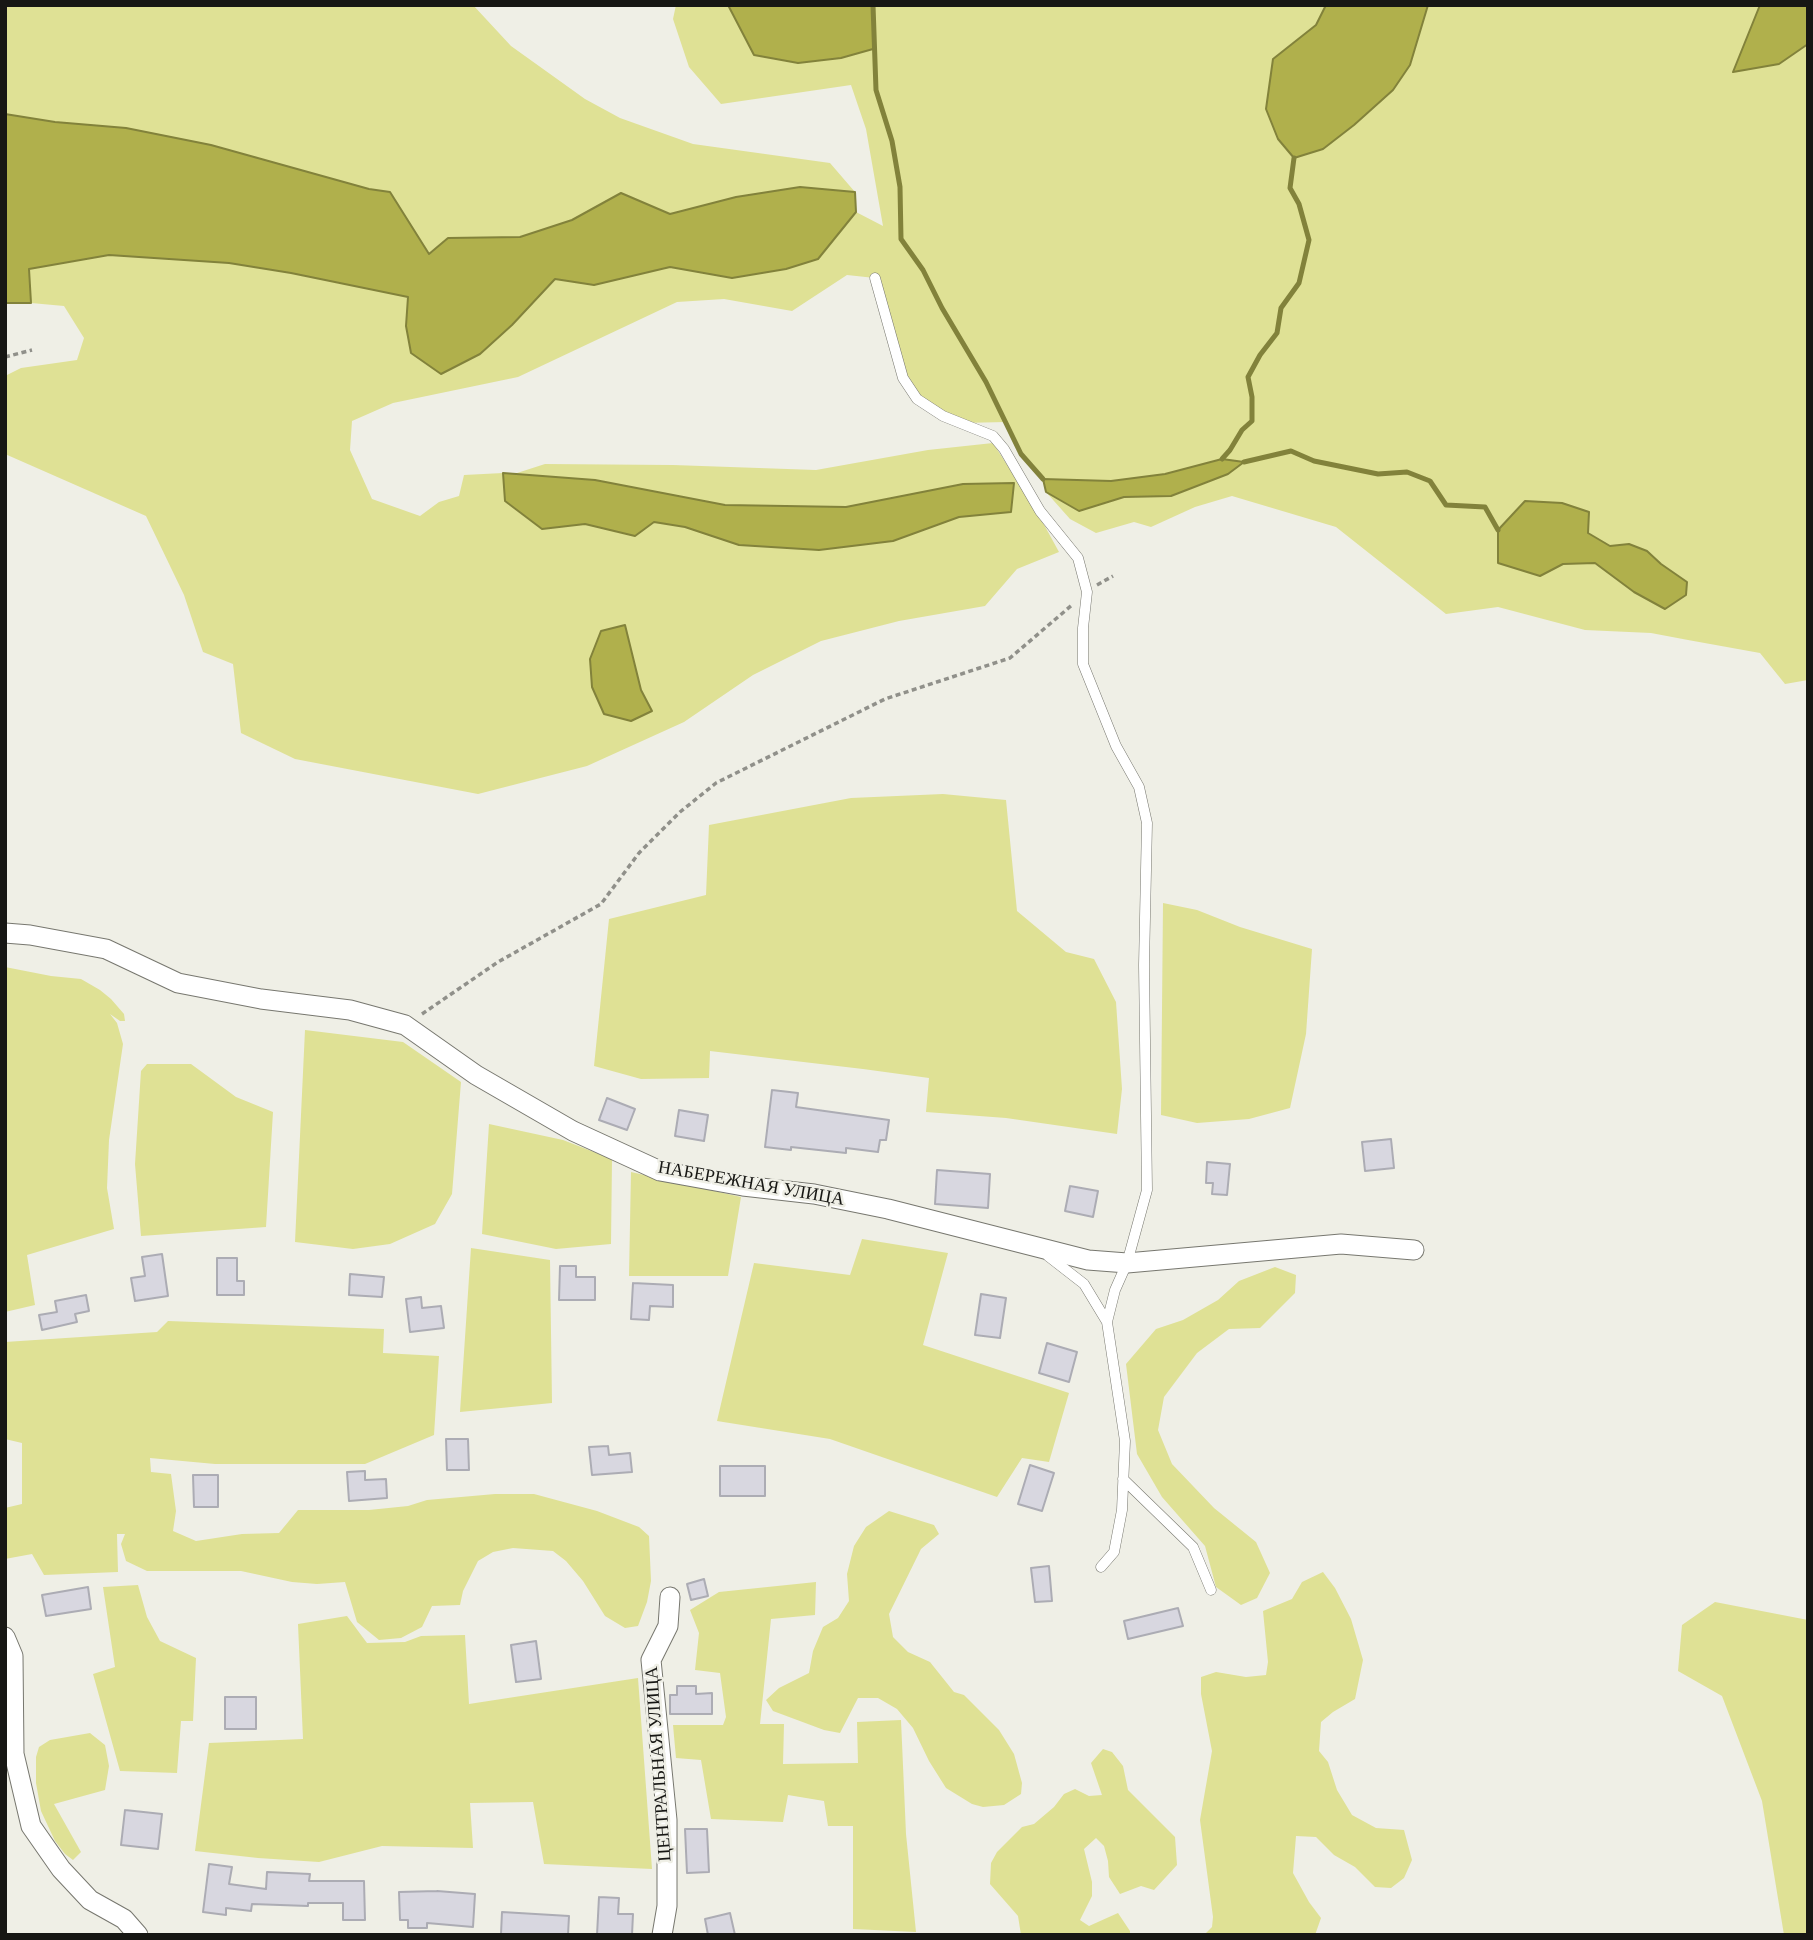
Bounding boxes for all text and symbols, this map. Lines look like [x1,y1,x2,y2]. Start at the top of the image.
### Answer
street label: НАБЕРЕЖНАЯ УЛИЦА [656,1157,846,1211]
street label: ЦЕНТРАЛЬНАЯ УЛИЦА [641,1666,677,1862]

